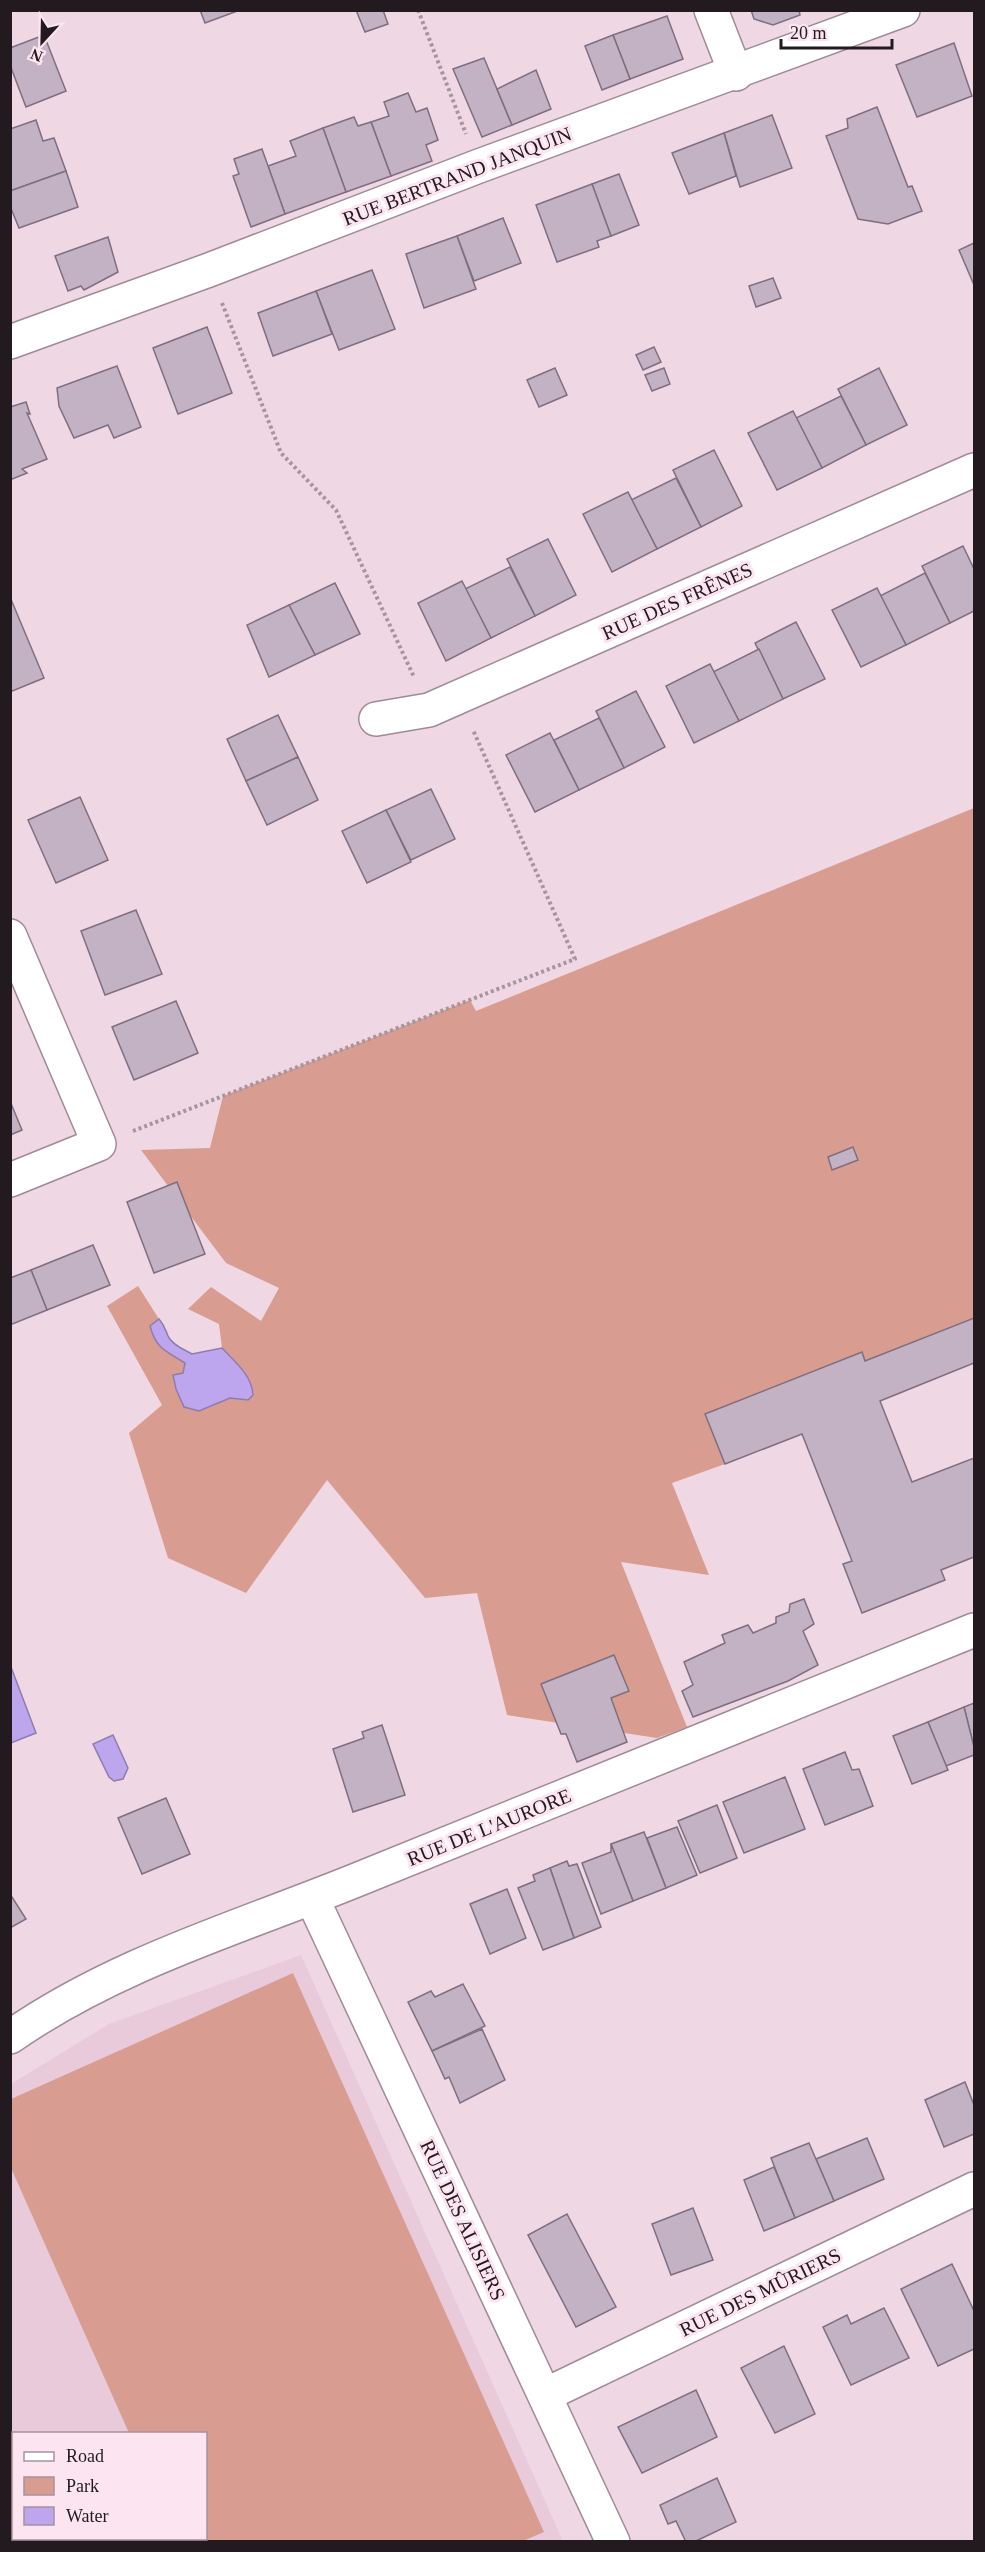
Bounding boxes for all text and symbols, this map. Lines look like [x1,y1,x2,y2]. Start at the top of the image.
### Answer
north arrow [12,12,72,72]
scale bar [781,12,892,50]
text: 20 m [790,23,827,43]
text: N [28,45,45,65]
street label: RUE BERTRAND JANQUIN [340,122,574,230]
street label: RUE DES FRÊNES [598,558,756,644]
street label: RUE DE L'AURORE [404,1784,574,1870]
street label: RUE DES ALISIERS [416,2136,510,2304]
street label: RUE DES MÛRIERS [675,2242,844,2341]
legend [12,2432,207,2540]
text: Road [66,2446,104,2466]
text: Park [66,2476,99,2496]
text: Water [66,2506,109,2526]

